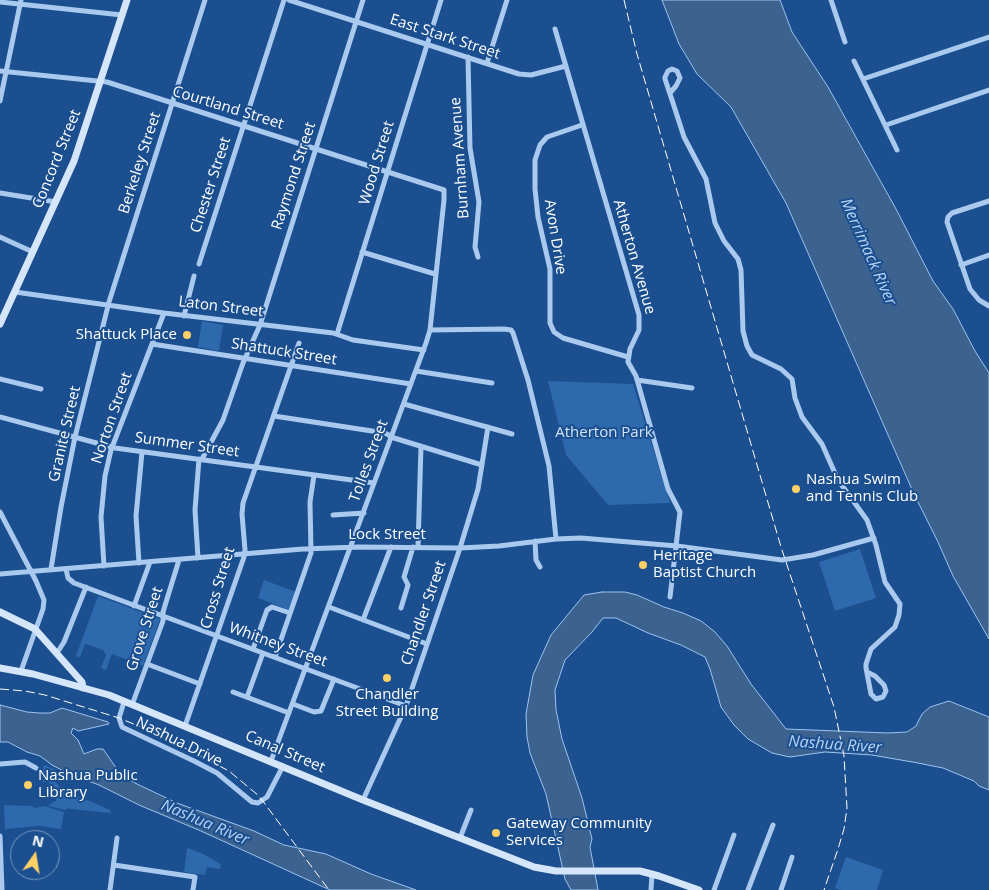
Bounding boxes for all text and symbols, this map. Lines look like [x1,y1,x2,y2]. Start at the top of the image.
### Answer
street label: East Stark Street [388,11,502,63]
street label: Courtland Street [170,83,286,133]
street label: Burnham Avenue [447,97,473,219]
street label: Concord Street [29,107,85,211]
street label: Berkeley Street [115,110,165,216]
street label: Wood Street [356,119,398,207]
street label: Raymond Street [268,120,320,232]
street label: Chester Street [187,135,235,235]
water label: Merrimack River [836,196,900,308]
street label: Avon Drive [540,198,570,276]
street label: Atherton Avenue [609,198,659,316]
street label: Laton Street [177,293,265,321]
place label: Shattuck Place [76,326,177,344]
marker: Shattuck Place [181,329,193,341]
street label: Shattuck Street [230,335,338,369]
street label: Norton Street [88,370,136,466]
street label: Granite Street [45,384,85,484]
street label: Tolles Street [346,417,392,505]
park label: Atherton Park [555,424,653,442]
street label: Summer Street [133,429,241,461]
place label: Nashua Swim and Tennis Club [806,471,918,506]
marker: Nashua Swim and Tennis Club [790,483,802,495]
street label: Lock Street [348,526,426,544]
street label: Cross Street [197,545,239,631]
place label: Heritage Baptist Church [653,547,756,582]
street label: Chandler Street [398,558,450,668]
marker: Heritage Baptist Church [637,559,649,571]
street label: Grove Street [123,584,167,674]
street label: Whitney Street [226,619,330,671]
marker: Chandler Street Building [381,672,393,684]
place label: Chandler Street Building [336,686,438,721]
street label: Nashua Drive [133,713,225,771]
street label: Canal Street [242,727,328,777]
water label: Nashua River [788,732,882,758]
place label: Nashua Public Library [38,767,138,802]
marker: Nashua Public Library [22,779,34,791]
water label: Nashua River [158,796,252,850]
place label: Gateway Community Services [506,815,652,850]
marker: Gateway Community Services [490,827,502,839]
north arrow [10,830,60,880]
text: N [31,830,46,851]

